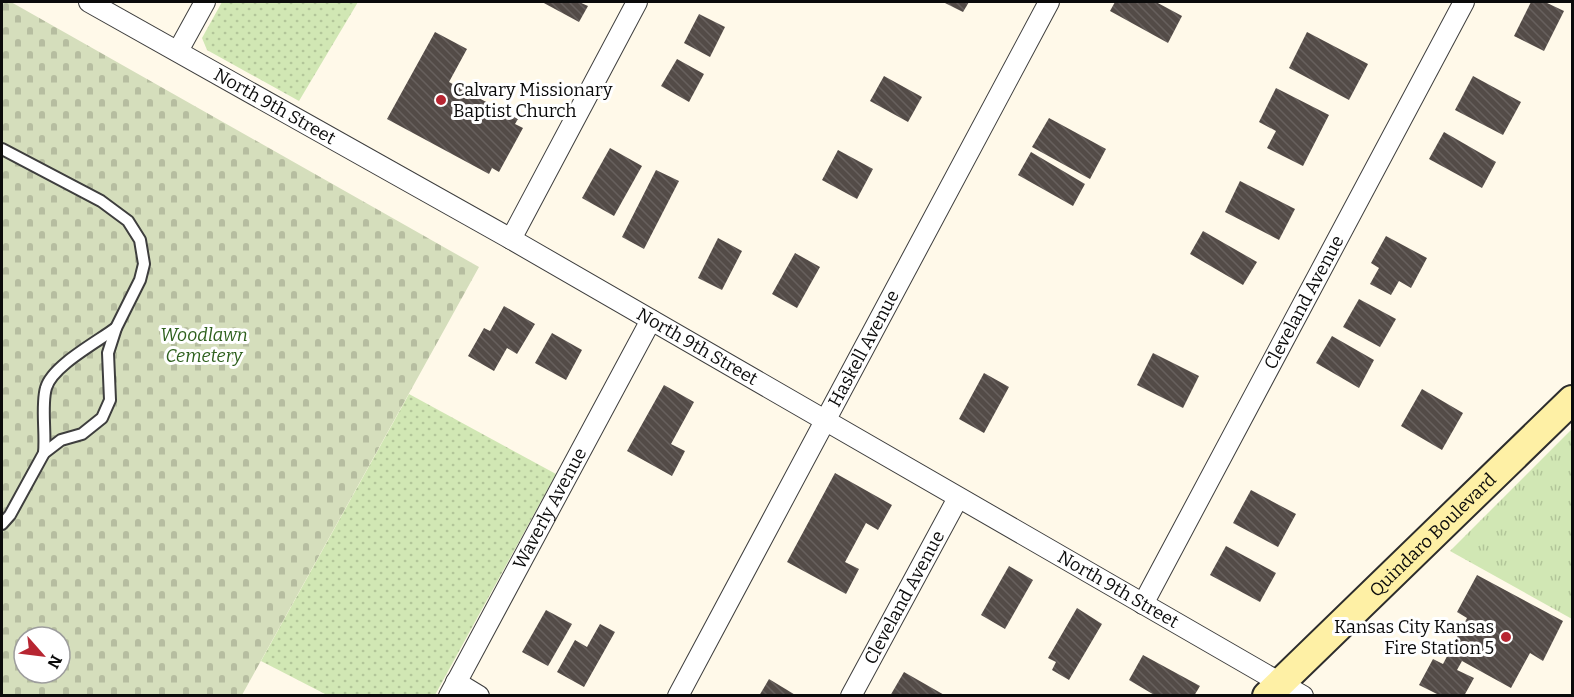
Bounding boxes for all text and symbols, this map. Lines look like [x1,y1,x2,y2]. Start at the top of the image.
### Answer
street label: North 9th Street [210,63,340,149]
place label: Calvary Missionary Baptist Church [453,79,613,122]
marker: Calvary Missionary Baptist Church [434,93,448,107]
street label: Cleveland Avenue [1259,231,1349,373]
street label: Haskell Avenue [824,286,904,411]
street label: North 9th Street [633,303,762,390]
park label: Woodlawn Cemetery [160,324,248,367]
street label: Waverly Avenue [508,444,591,573]
street label: Quindaro Boulevard [1365,468,1501,602]
street label: Cleveland Avenue [859,527,949,668]
street label: North 9th Street [1054,546,1183,633]
place label: Kansas City Kansas Fire Station 5 [1334,616,1494,659]
north arrow [12,625,72,685]
marker: Kansas City Kansas Fire Station 5 [1499,630,1513,644]
text: N [44,652,66,672]

